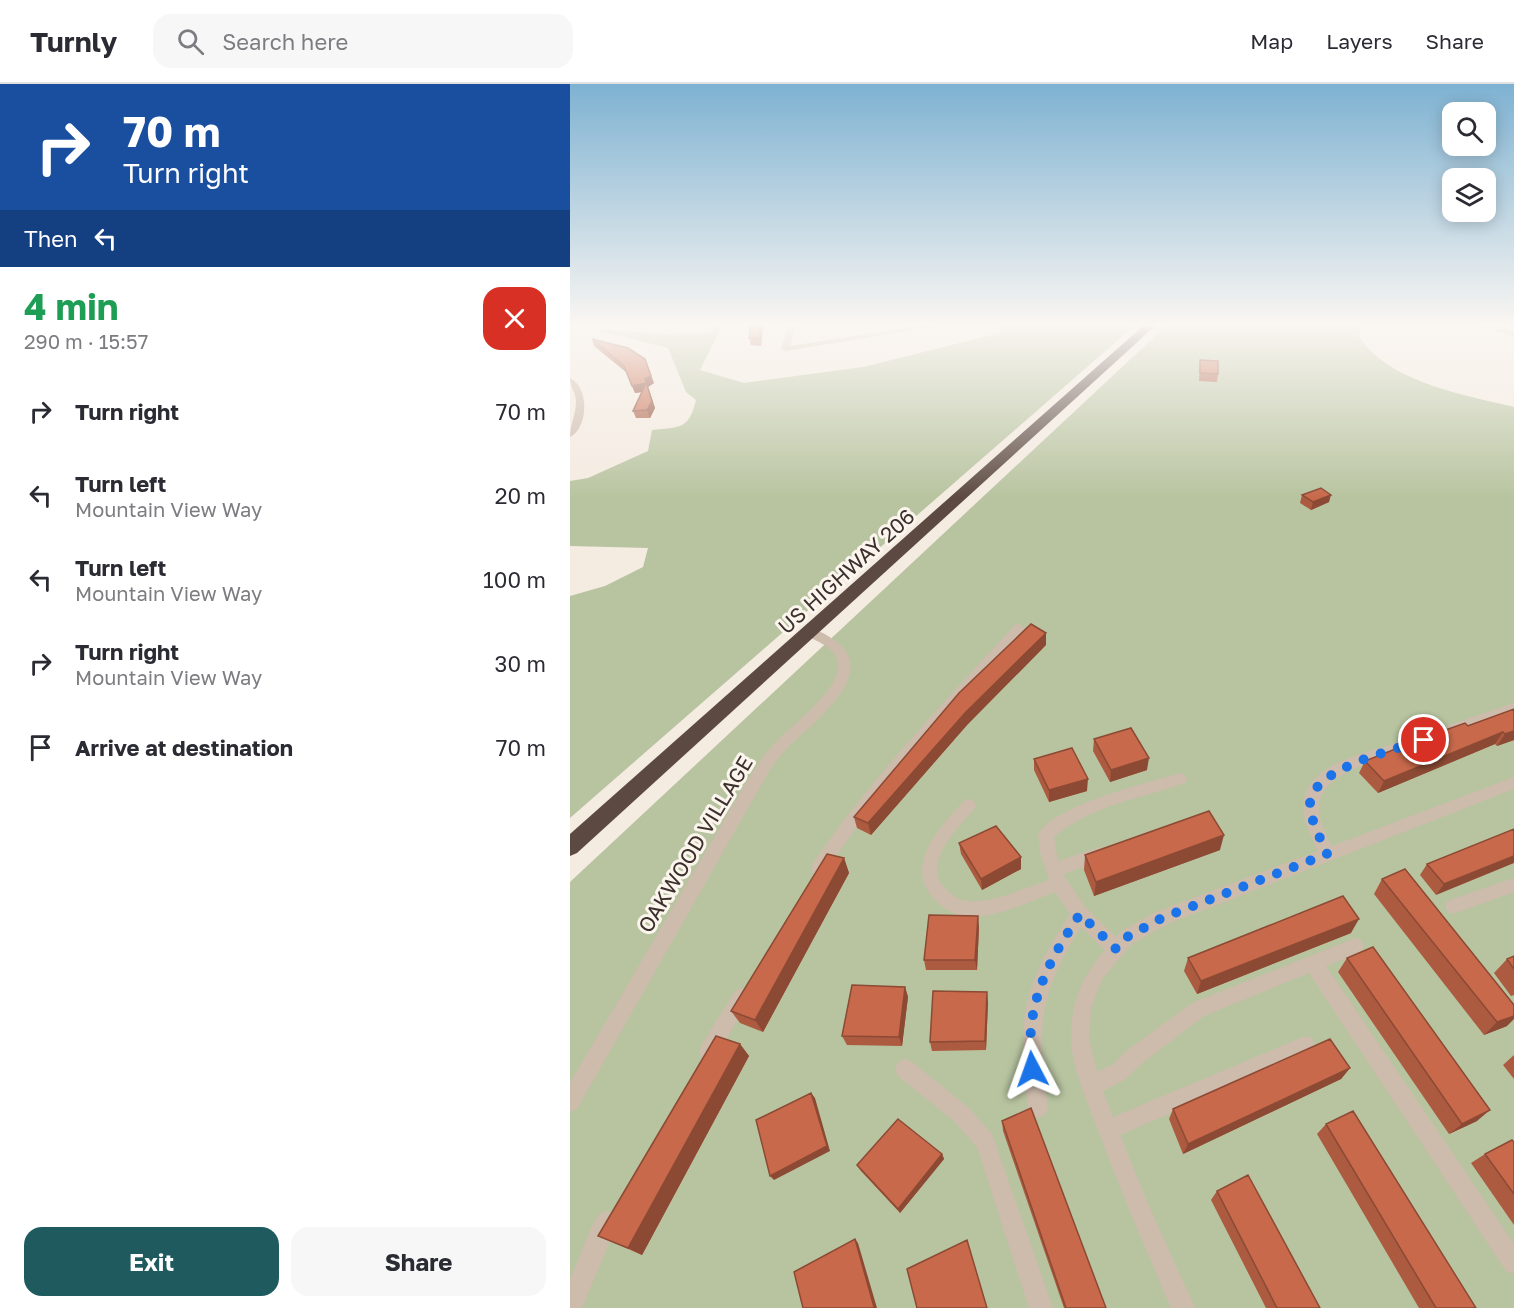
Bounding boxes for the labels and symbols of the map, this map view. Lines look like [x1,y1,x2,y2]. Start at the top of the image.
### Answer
street label: US HIGHWAY 206 [772,503,920,639]
pin [1398,714,1449,765]
street label: OAKWOOD VILLAGE [632,751,758,937]
position arrow [1000,1037,1064,1101]

